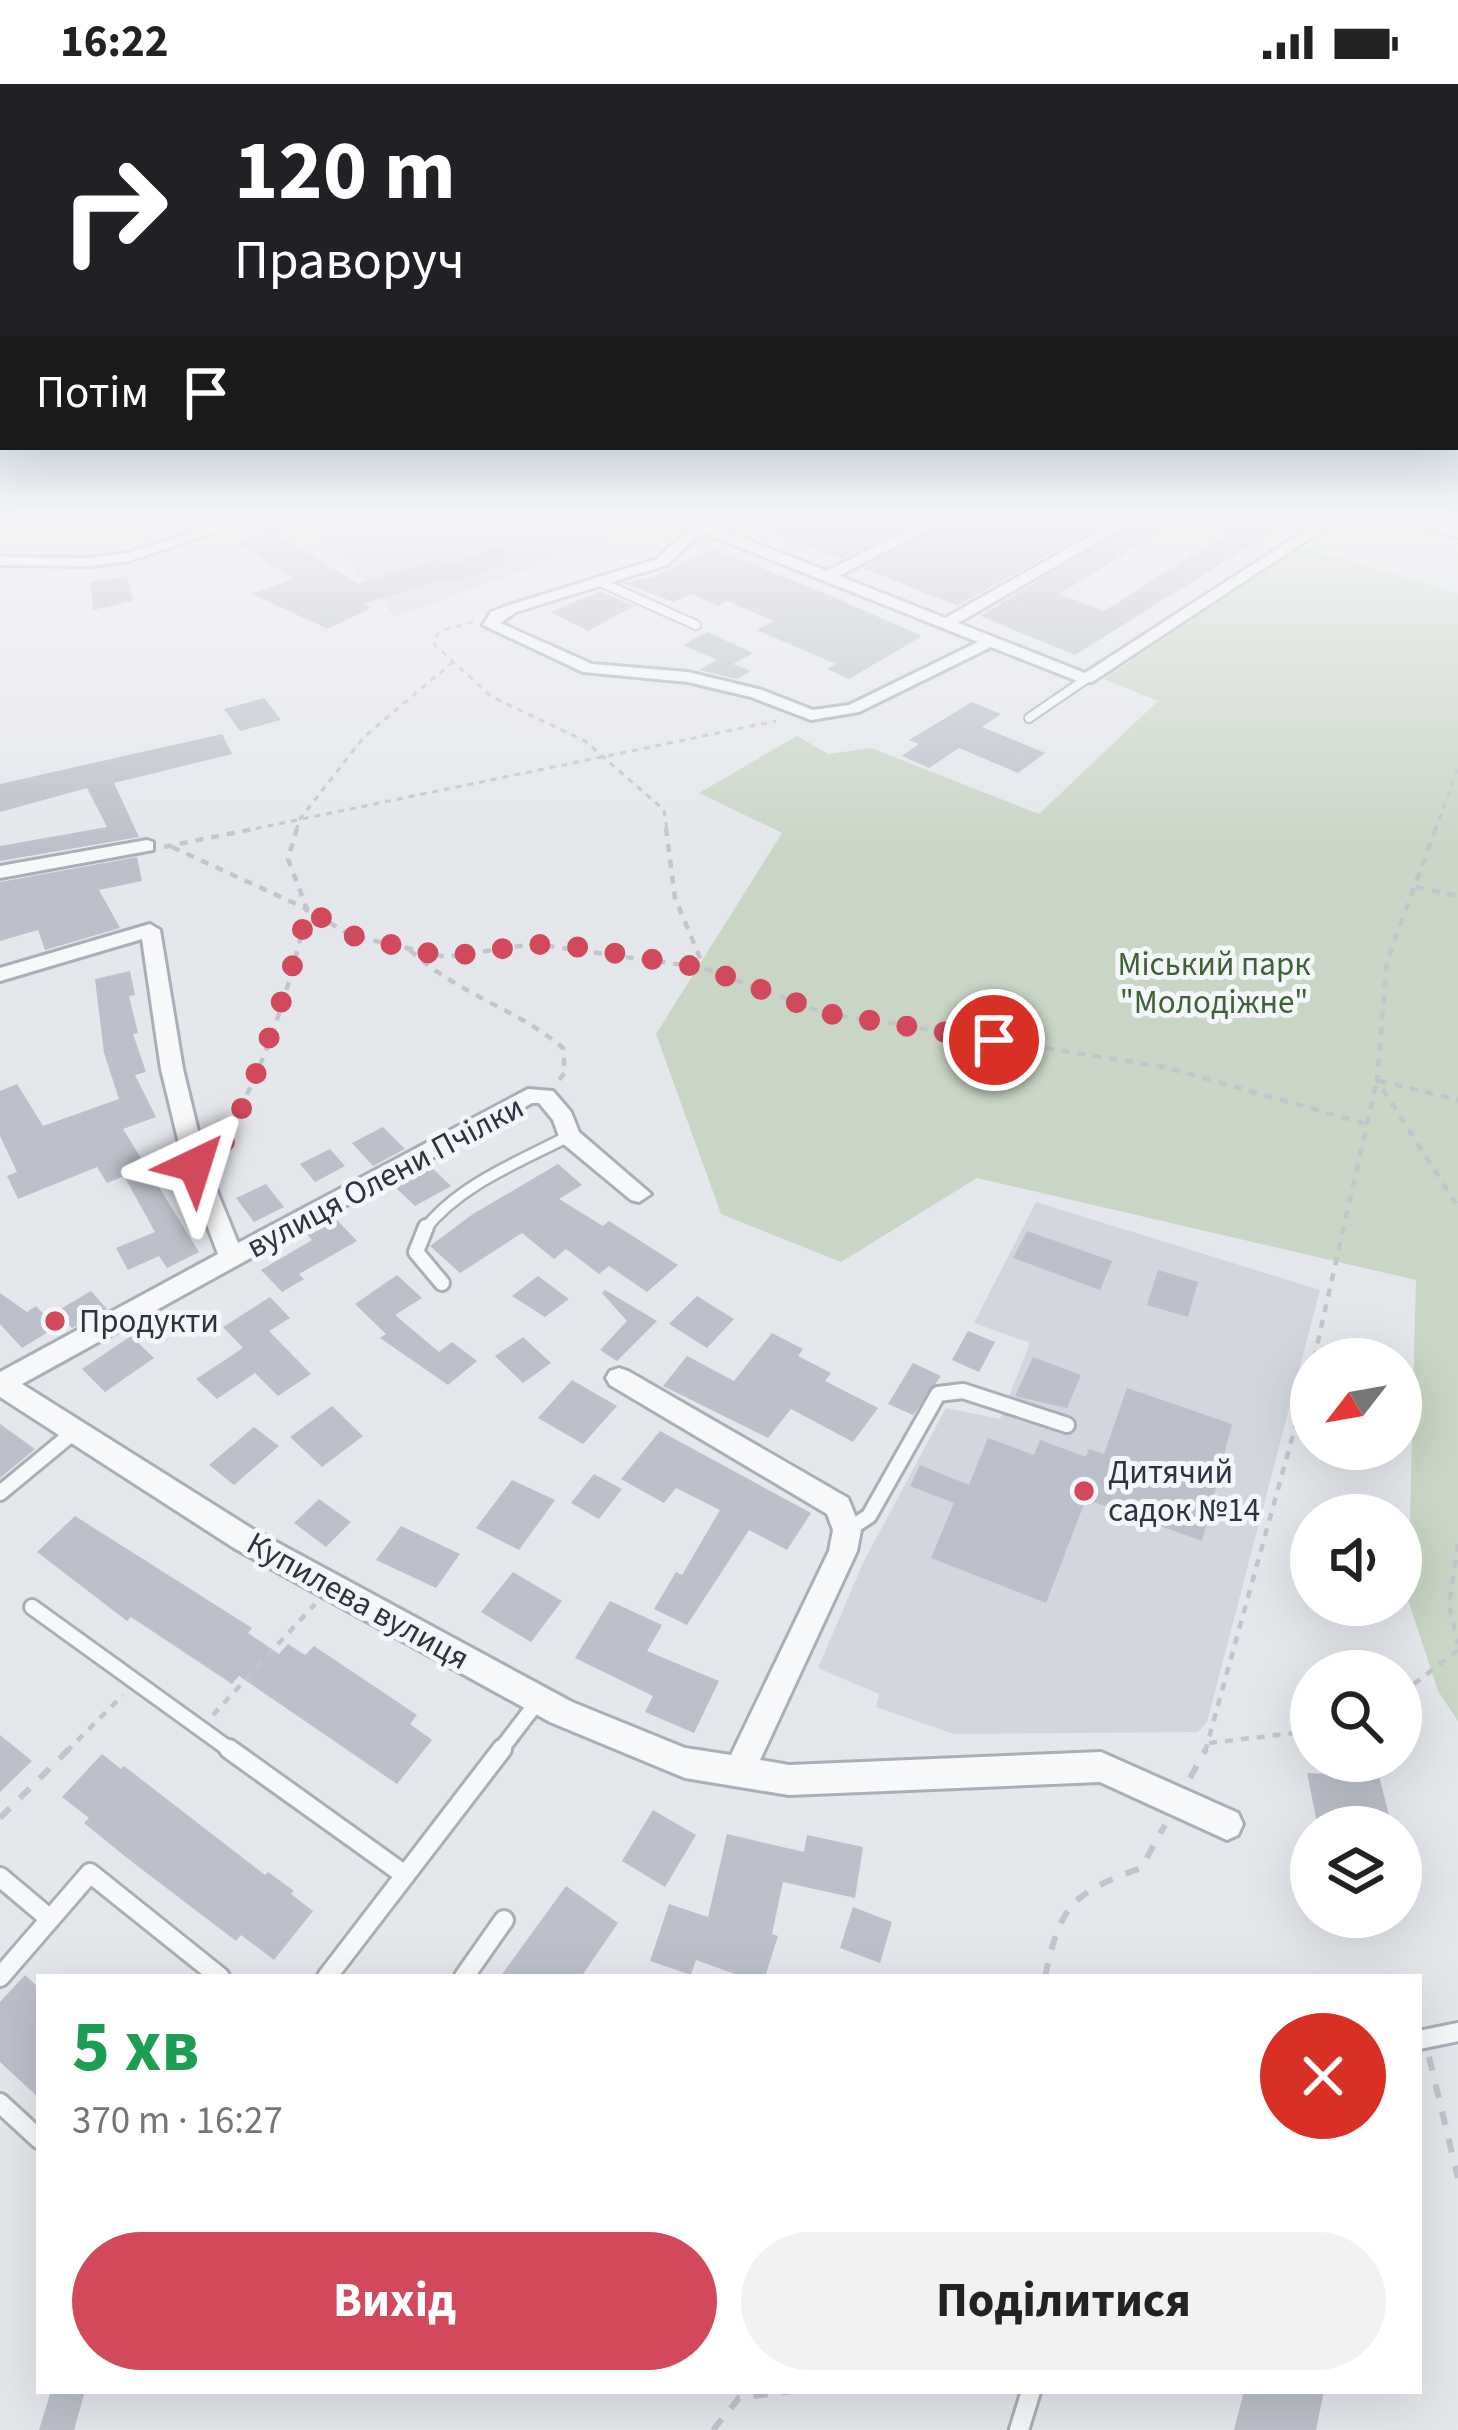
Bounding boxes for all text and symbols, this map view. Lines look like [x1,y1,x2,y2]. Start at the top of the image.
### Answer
text: 16:22 [60,10,169,74]
text: 120 m [234,112,456,232]
icon: right [36,132,192,288]
text: Праворуч [234,223,465,300]
icon: arrive [173,360,239,426]
text: Потім [36,361,149,425]
park label: Міський парк "Молодіжне" [1117,941,1311,1026]
pin [943,989,1045,1091]
icon: arrive [961,1007,1027,1073]
street label: вулиця Олени Пчілки [238,1084,532,1270]
position arrow [132,1102,258,1228]
place label: Продукти [79,1298,219,1345]
marker: Продукти [42,1308,68,1334]
north arrow [1290,1338,1422,1470]
map controls [1290,1338,1422,1938]
place label: Дитячий садок №14 [1108,1449,1260,1534]
marker: Дитячий садок №14 [1071,1478,1097,1504]
button: sound [1290,1494,1422,1626]
street label: Купилева вулиця [238,1520,478,1682]
button: search [1290,1650,1422,1782]
button: layers [1290,1806,1422,1938]
text: 5 хв [72,1996,199,2099]
button: close [1260,2013,1386,2139]
text: 370 m · 16:27 [72,2093,283,2149]
button: Вихід [72,2232,717,2370]
button: Поділитися [741,2232,1386,2370]

